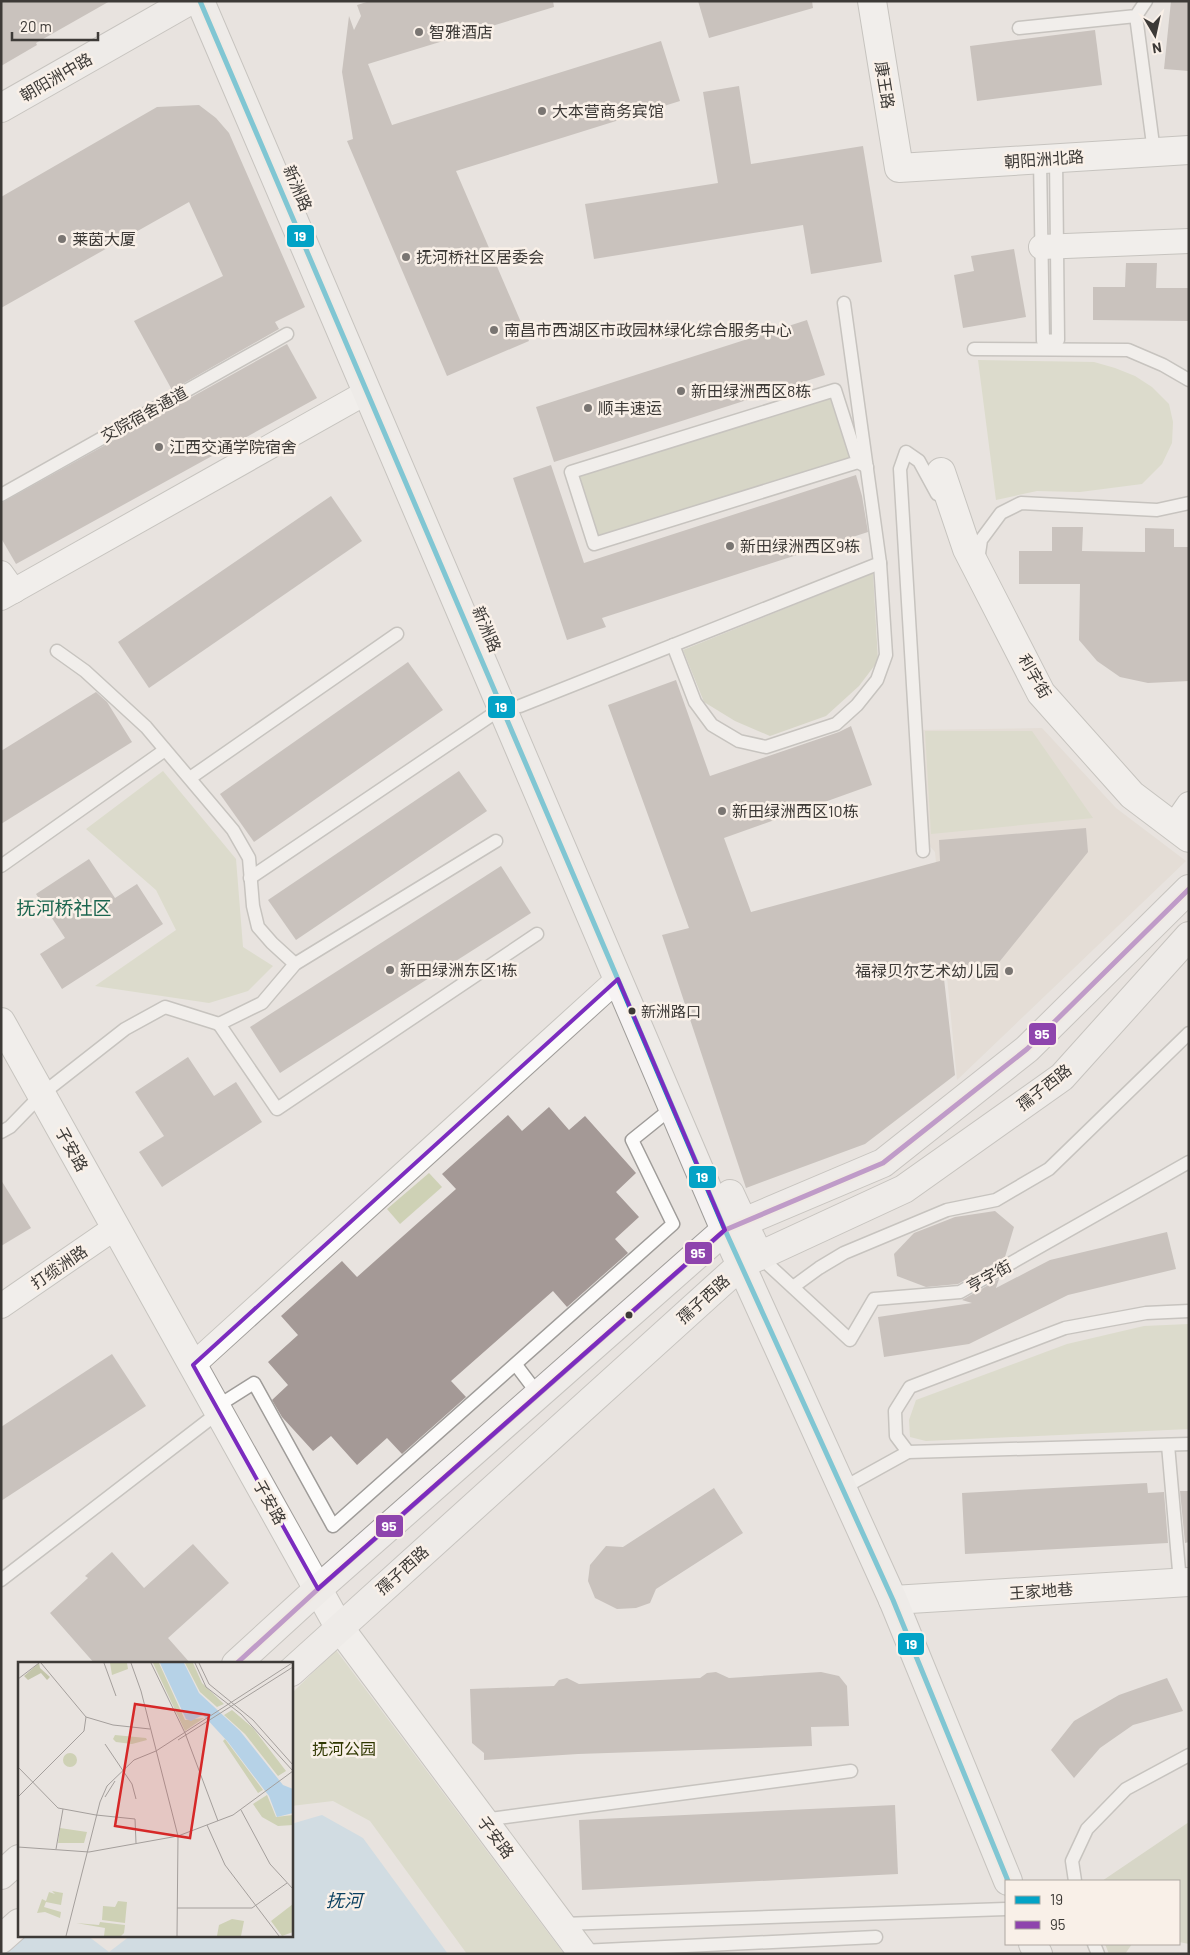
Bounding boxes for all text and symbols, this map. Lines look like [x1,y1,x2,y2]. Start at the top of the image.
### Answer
scale bar [12,10,99,42]
north arrow [1130,10,1180,60]
text: 20 m [20,17,52,35]
place label: 智雅酒店 [429,22,493,41]
marker: 智雅酒店 [413,26,425,38]
text: N [1151,39,1163,57]
street label: 朝阳洲中路 [16,48,95,105]
street label: 康王路 [872,60,899,110]
place label: 大本营商务宾馆 [552,101,664,120]
marker: 大本营商务宾馆 [536,105,548,117]
street label: 朝阳洲北路 [1003,146,1085,171]
street label: 新洲路 [280,162,317,214]
line badge: 19 [286,224,315,248]
text: 19 [294,227,306,244]
place label: 莱茵大厦 [72,229,136,248]
marker: 莱茵大厦 [56,233,68,245]
place label: 抚河桥社区居委会 [416,247,544,266]
marker: 抚河桥社区居委会 [400,251,412,263]
place label: 南昌市西湖区市政园林绿化综合服务中心 [504,320,792,339]
marker: 南昌市西湖区市政园林绿化综合服务中心 [488,324,500,336]
place label: 新田绿洲西区8栋 [691,381,811,400]
street label: 交院宿舍通道 [97,382,190,445]
marker: 新田绿洲西区8栋 [675,385,687,397]
place label: 顺丰速运 [598,398,662,417]
marker: 顺丰速运 [582,402,594,414]
place label: 江西交通学院宿舍 [169,437,297,456]
marker: 江西交通学院宿舍 [153,441,165,453]
place label: 新田绿洲西区9栋 [740,536,860,555]
marker: 新田绿洲西区9栋 [724,540,736,552]
street label: 新洲路 [469,603,506,655]
street label: 利字街 [1015,650,1056,701]
line badge: 19 [487,695,516,719]
text: 19 [495,698,507,715]
place label: 新田绿洲西区10栋 [732,801,859,820]
marker: 新田绿洲西区10栋 [716,805,728,817]
district label: 抚河桥社区 [16,896,112,919]
place label: 新田绿洲东区1栋 [400,960,518,979]
place label: 福禄贝尔艺术幼儿园 [855,961,999,980]
marker: 新田绿洲东区1栋 [384,964,396,976]
marker: 福禄贝尔艺术幼儿园 [1003,965,1015,977]
place label: 新洲路口 [641,1002,701,1020]
marker: 新洲路口 [627,1006,637,1016]
line badge: 95 [1028,1022,1057,1046]
text: 95 [1035,1025,1050,1042]
street label: 孺子西路 [1013,1059,1075,1114]
street label: 子安路 [52,1123,92,1174]
line badge: 19 [688,1165,717,1189]
text: 19 [696,1168,708,1185]
street label: 打缆洲路 [27,1241,91,1292]
line badge: 95 [684,1241,713,1265]
text: 95 [691,1244,706,1261]
street label: 亨字街 [963,1256,1014,1296]
street label: 孺子西路 [673,1270,733,1327]
unlabelled marker [624,1310,634,1320]
street label: 子安路 [250,1476,290,1527]
line badge: 95 [375,1514,404,1538]
text: 95 [382,1517,397,1534]
street label: 孺子西路 [372,1541,432,1598]
street label: 王家地巷 [1008,1579,1074,1602]
line badge: 19 [897,1632,925,1656]
text: 19 [905,1635,917,1652]
inset map [18,1662,292,1938]
park label: 抚河公园 [312,1739,376,1758]
street label: 子安路 [474,1812,518,1862]
legend [1005,1880,1180,1945]
water label: 抚河 [326,1889,365,1911]
text: 19 [1050,1890,1063,1908]
text: 95 [1050,1915,1066,1933]

